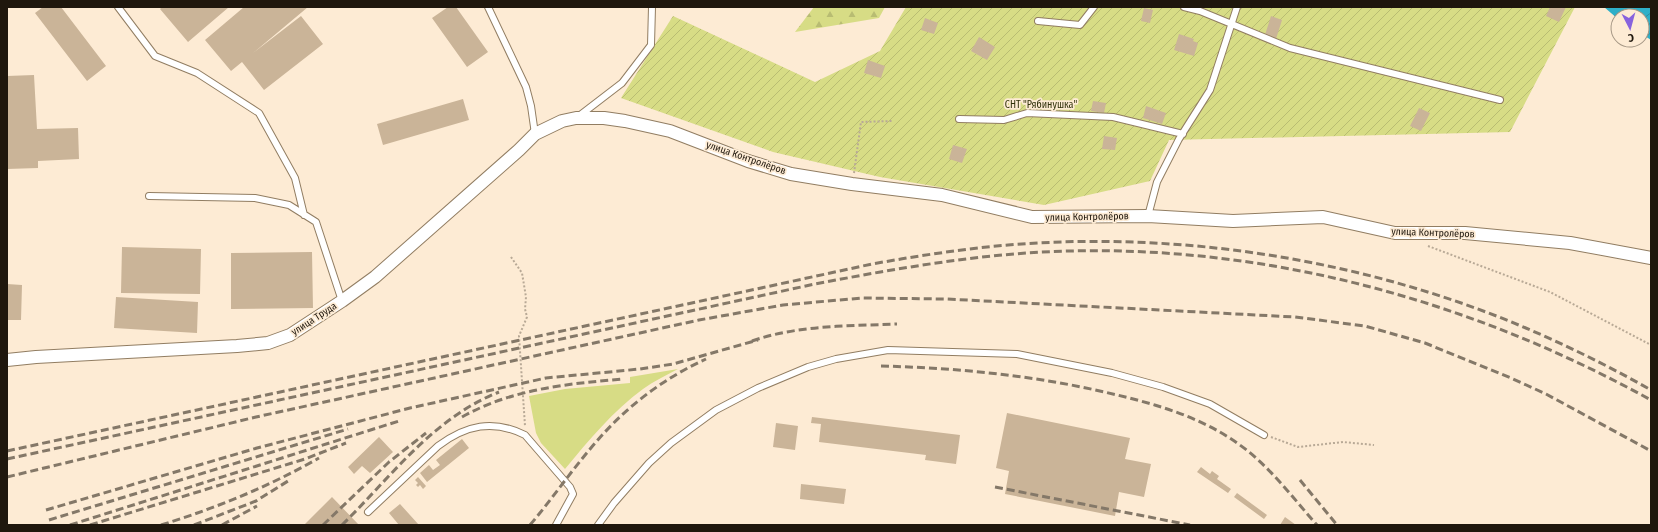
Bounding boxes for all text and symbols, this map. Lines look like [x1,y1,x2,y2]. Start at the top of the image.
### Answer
north arrow [1610,8,1650,48]
text: С [1627,31,1635,44]
park label: СНТ "Рябинушка" [1005,99,1077,111]
street label: улица Контролёров [705,139,787,177]
street label: улица Контролёров [1045,210,1129,224]
street label: улица Контролёров [1391,226,1475,240]
street label: улица Труда [289,300,339,338]

